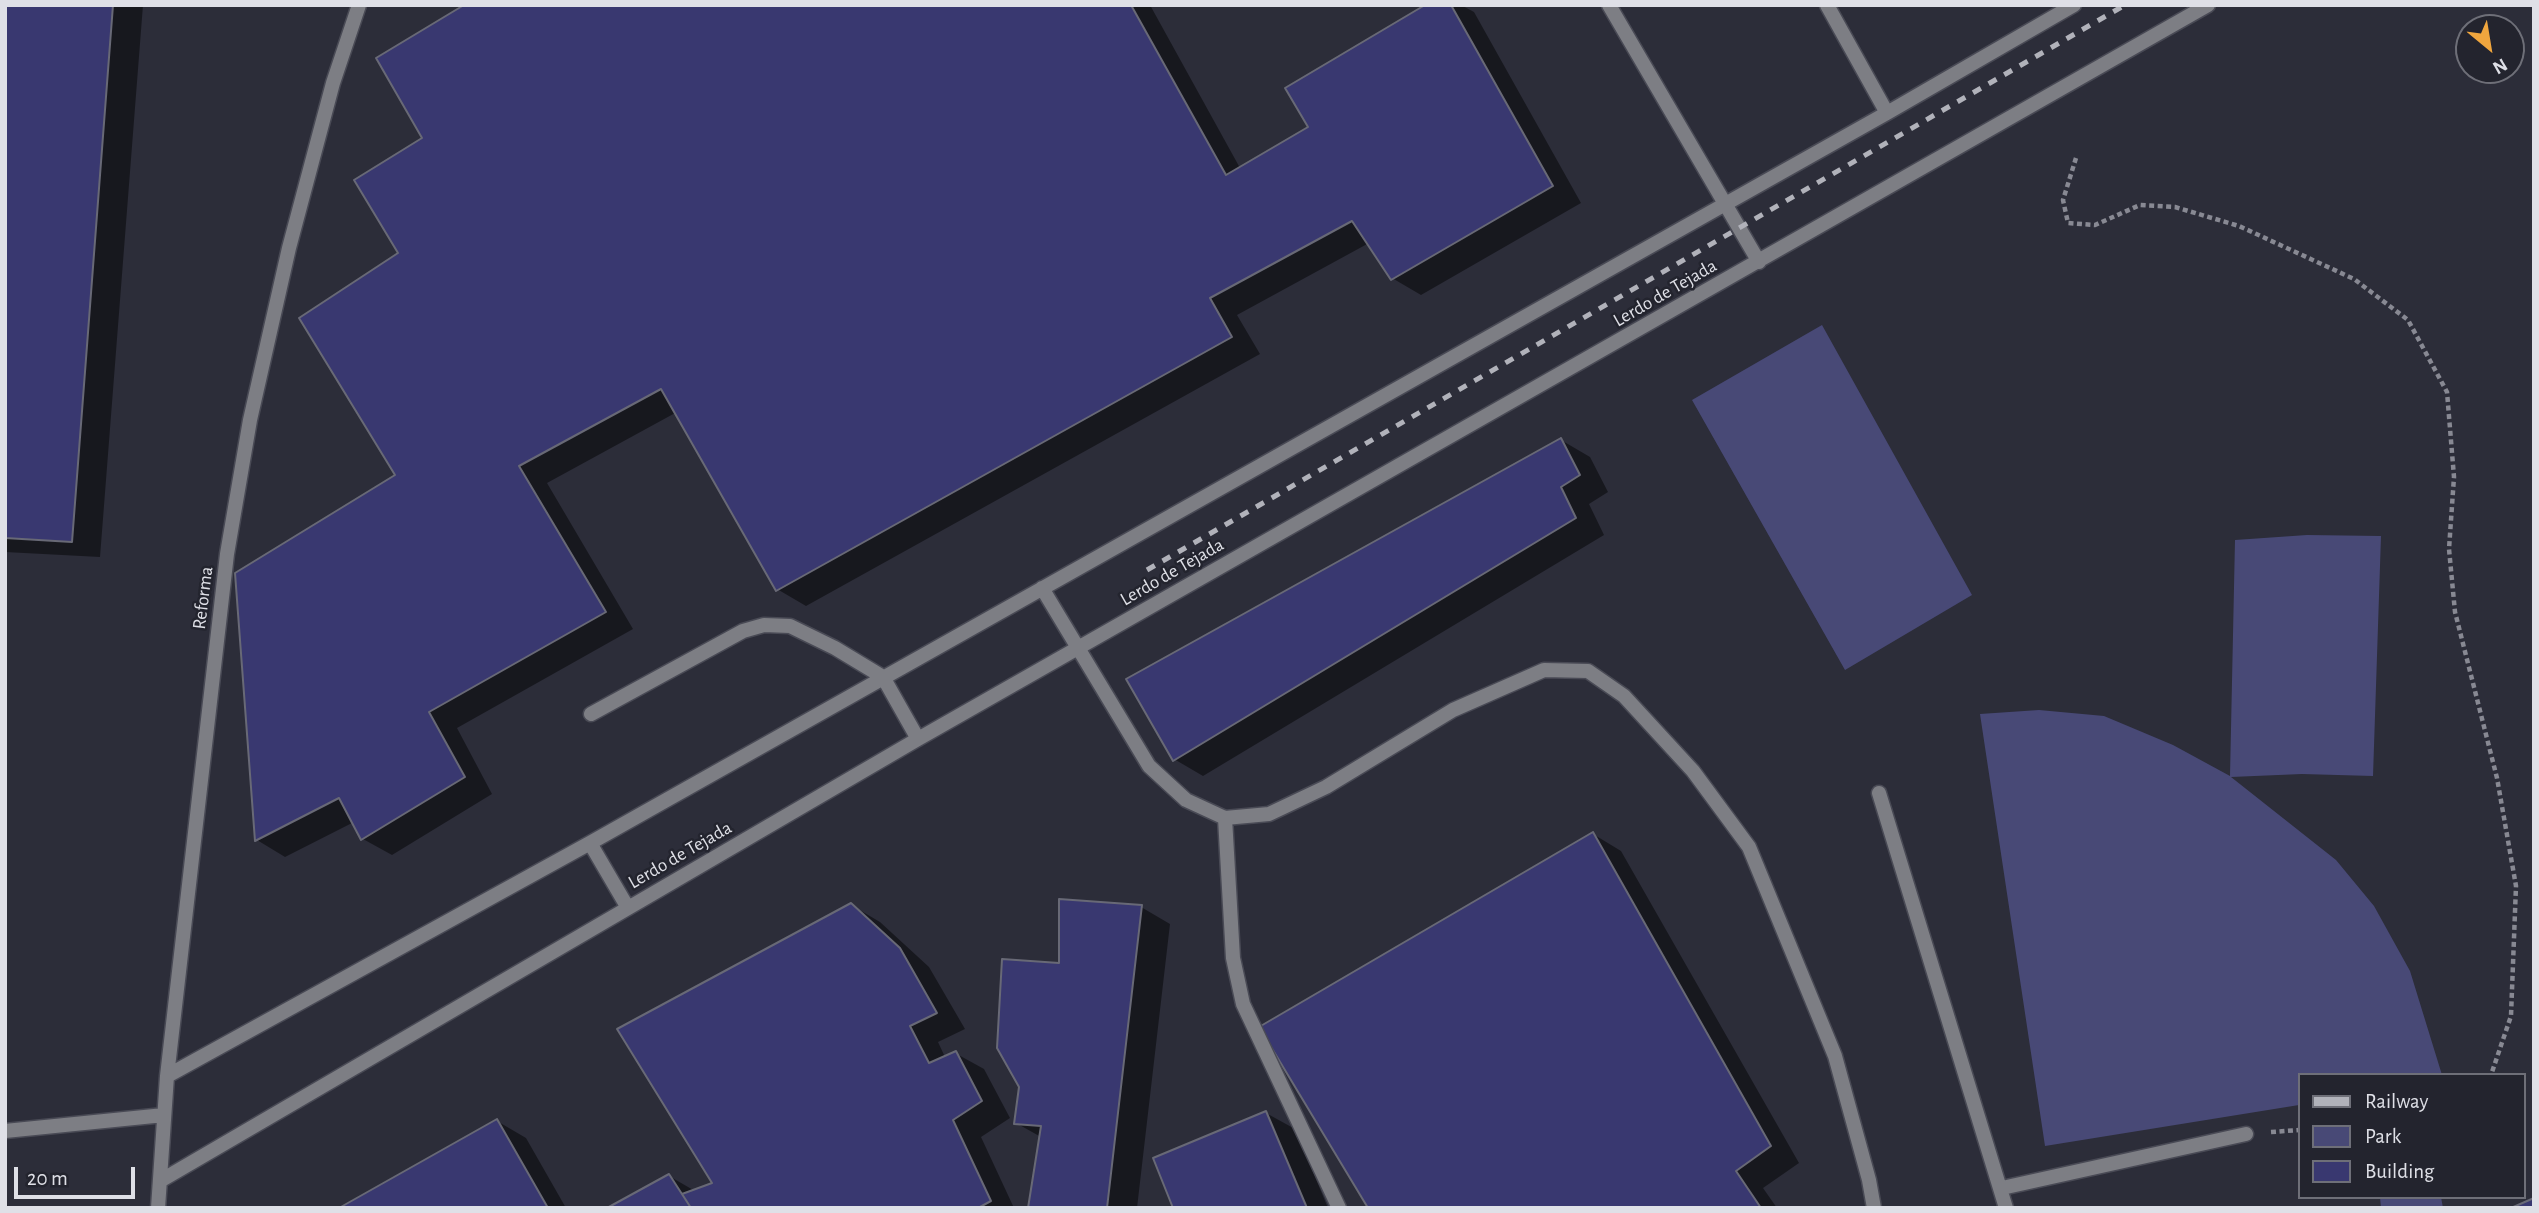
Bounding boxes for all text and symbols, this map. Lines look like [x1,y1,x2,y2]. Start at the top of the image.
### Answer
north arrow [2455,14,2525,84]
text: N [2489,54,2510,77]
street label: Lerdo de Tejada [1609,254,1721,332]
street label: Lerdo de Tejada [1116,533,1228,611]
street label: Reforma [188,565,218,631]
street label: Lerdo de Tejada [624,816,736,894]
legend [2298,1073,2525,1199]
text: Railway [2365,1091,2428,1112]
text: Park [2365,1126,2401,1147]
scale bar [18,1154,138,1198]
text: Building [2365,1161,2434,1182]
text: 20 m [27,1168,68,1189]

